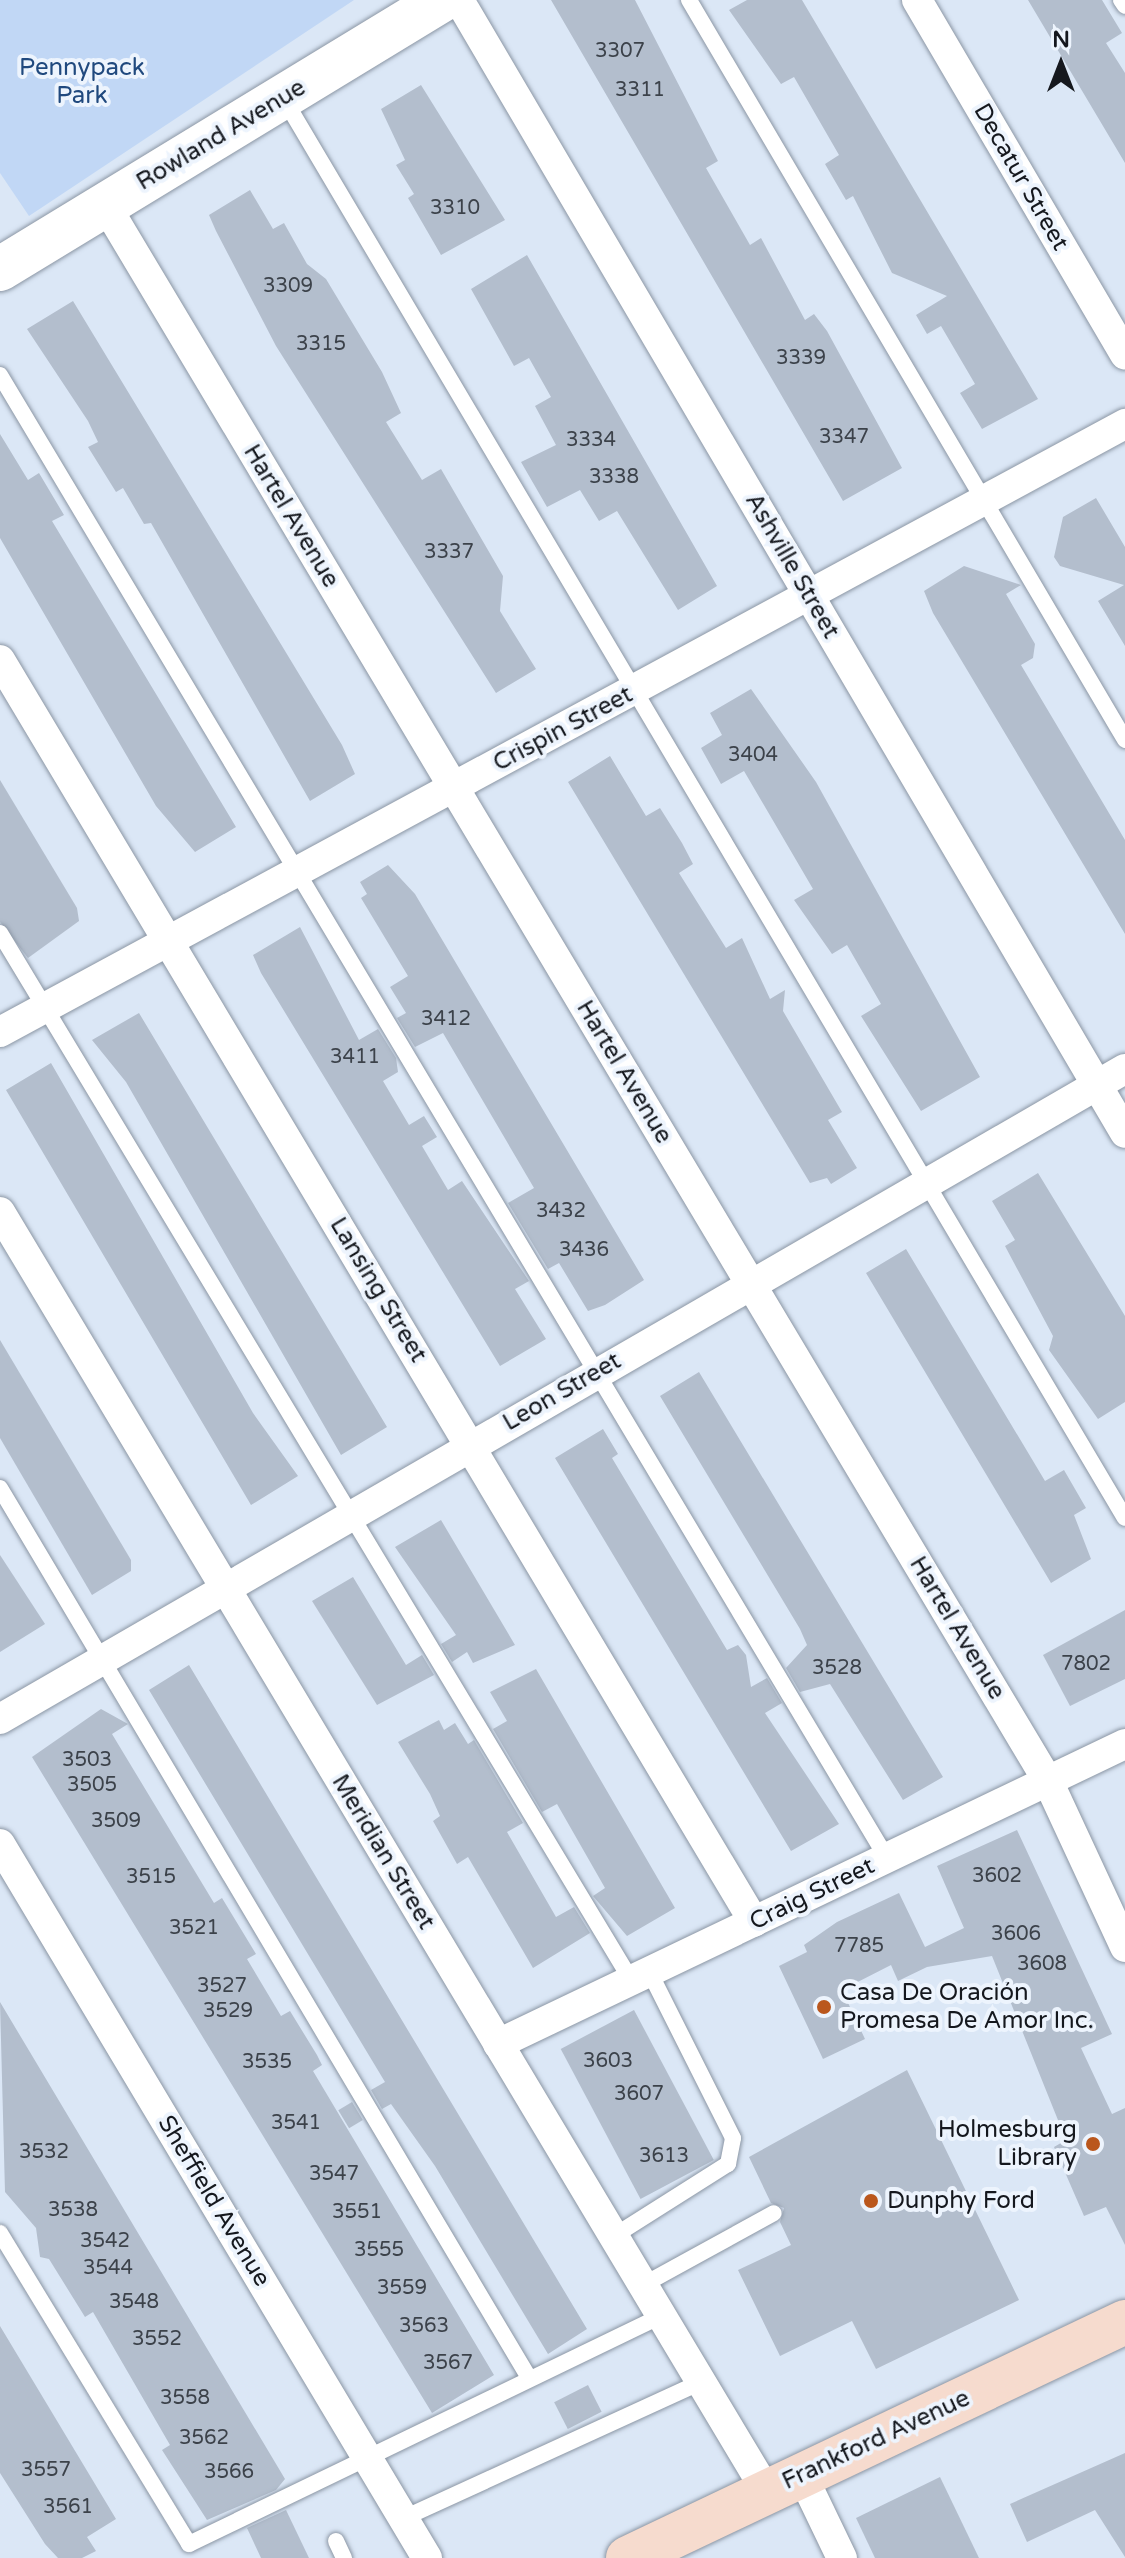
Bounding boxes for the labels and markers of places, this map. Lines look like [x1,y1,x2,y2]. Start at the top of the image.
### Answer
place label: Casa De Oración Promesa De Amor Inc. [840,1979,1094,2035]
marker: Casa De Oración Promesa De Amor Inc. [815,1998,833,2016]
place label: Holmesburg Library [938,2116,1077,2172]
marker: Holmesburg Library [1084,2135,1102,2153]
place label: Dunphy Ford [887,2187,1035,2215]
marker: Dunphy Ford [862,2192,880,2210]

